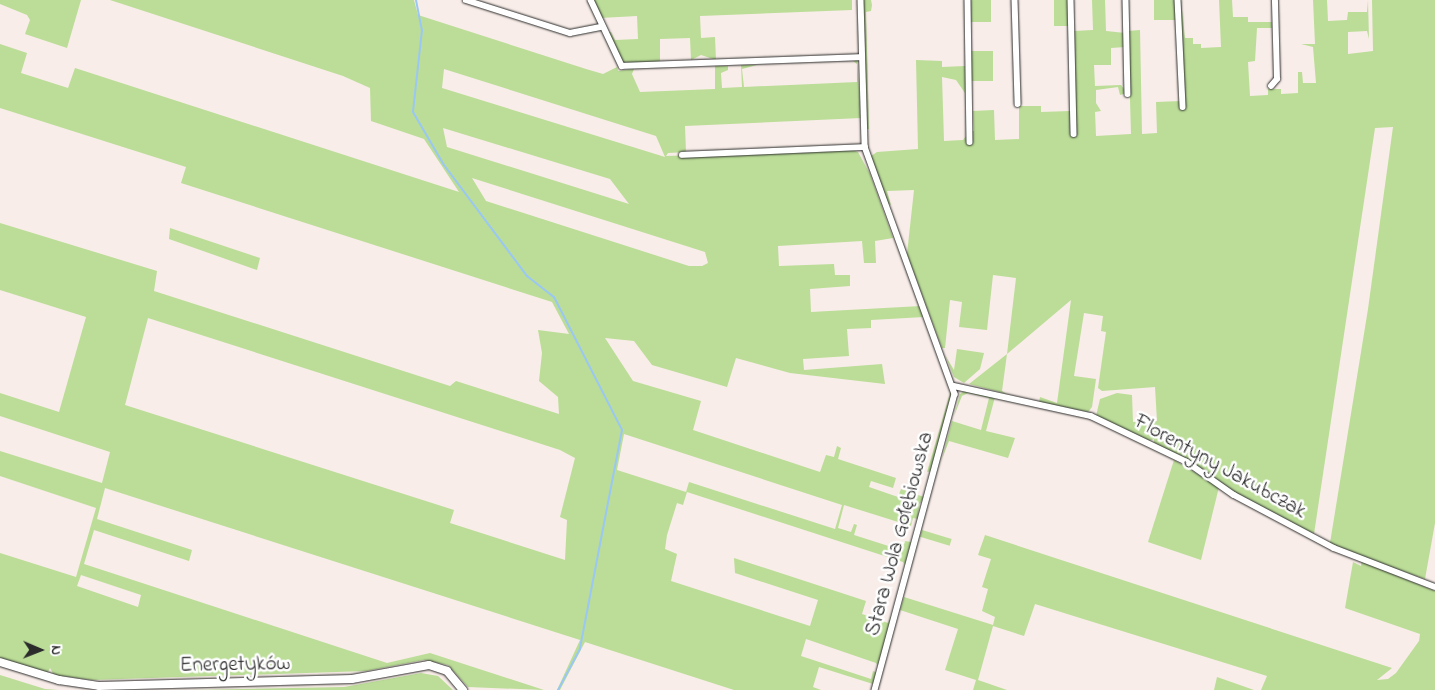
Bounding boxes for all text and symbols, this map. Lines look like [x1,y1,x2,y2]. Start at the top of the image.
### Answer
street label: Florentyny Jakubczak [1130,409,1310,525]
street label: Stara Wola Gołębiowska [861,429,939,639]
north arrow [15,625,65,675]
text: N [45,645,66,655]
street label: Energetyków [180,651,290,679]

